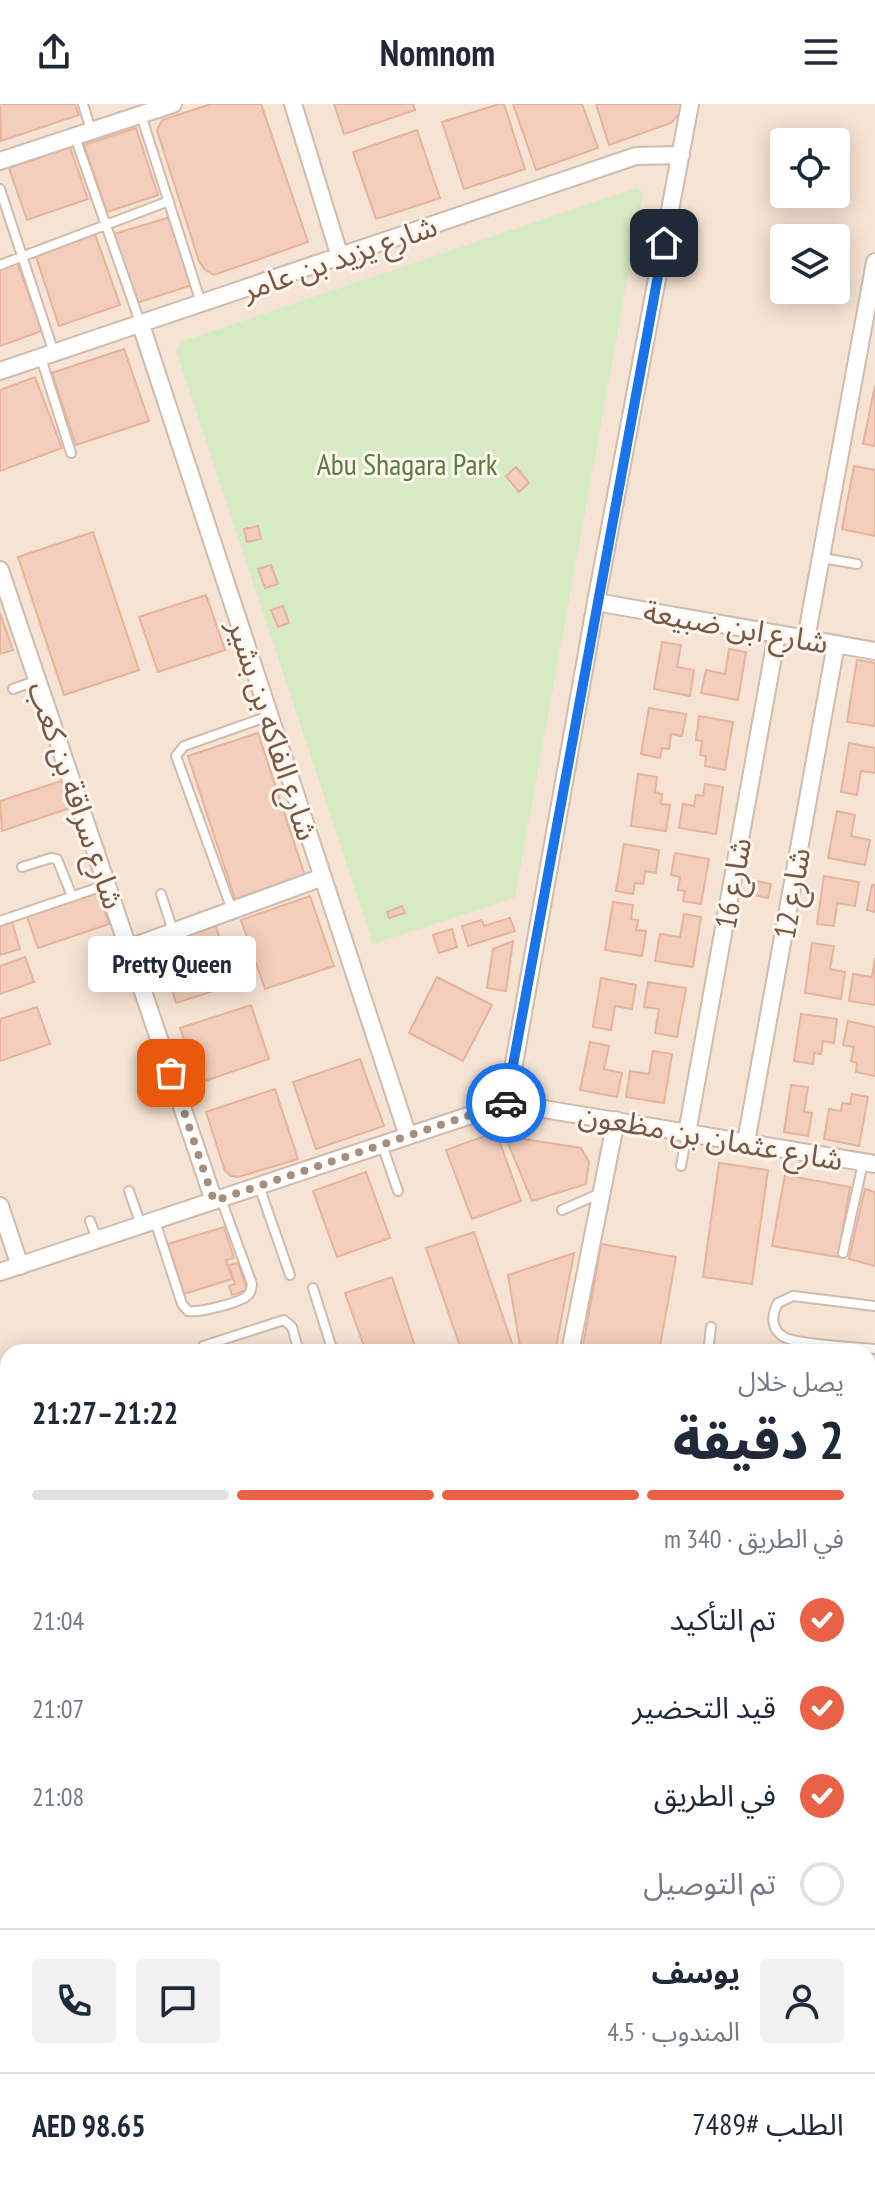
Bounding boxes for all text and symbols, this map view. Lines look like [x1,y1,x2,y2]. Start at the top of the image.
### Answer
text: Nomnom [380,29,495,76]
icon: share [32,30,76,74]
icon: menu [799,30,843,74]
map controls [770,128,850,304]
button: locate [770,128,850,208]
street label: شارع يزيد بن عامر [235,205,443,313]
pin [630,209,698,277]
icon: home [642,221,686,265]
button: layers [770,224,850,304]
park label: Abu Shagara Park [317,444,498,483]
street label: شارع ابن ضبيعة [640,591,832,665]
street label: شارع الفاكه بن بشير [216,614,328,846]
street label: شارع سراقة بن كعب [16,676,134,915]
street label: شارع 16 [705,834,763,932]
street label: شارع 12 [764,844,822,942]
callout: Pretty Queen [87,937,255,993]
text: Pretty Queen [112,947,232,980]
pin [137,1039,205,1107]
icon: bag [149,1051,193,1095]
courier [466,1063,546,1143]
icon: car [484,1081,528,1125]
street label: شارع عثمان بن مظعون [575,1094,846,1182]
text: يصل خلال [738,1365,844,1398]
text: 21:22–21:27 [32,1393,178,1432]
text: 2 دقيقة [673,1406,844,1473]
text: في الطريق · 340 m [664,1522,844,1555]
icon: check [800,1598,844,1642]
text: تم التأكيد [670,1599,776,1638]
text: 21:04 [32,1604,84,1637]
icon: check [800,1686,844,1730]
text: قيد التحضير [632,1687,776,1726]
text: 21:07 [32,1692,84,1725]
icon: check [800,1774,844,1818]
text: في الطريق [654,1775,776,1814]
text: 21:08 [32,1780,84,1813]
text: تم التوصيل [643,1863,776,1902]
text: يوسف [652,1952,740,1991]
button: phone [32,1959,116,2043]
button: chat [136,1959,220,2043]
button: person [760,1959,844,2043]
text: المندوب · 4.5 [607,2015,740,2048]
text: الطلب #7489 [692,2104,844,2143]
text: AED 98.65 [32,2106,146,2145]

